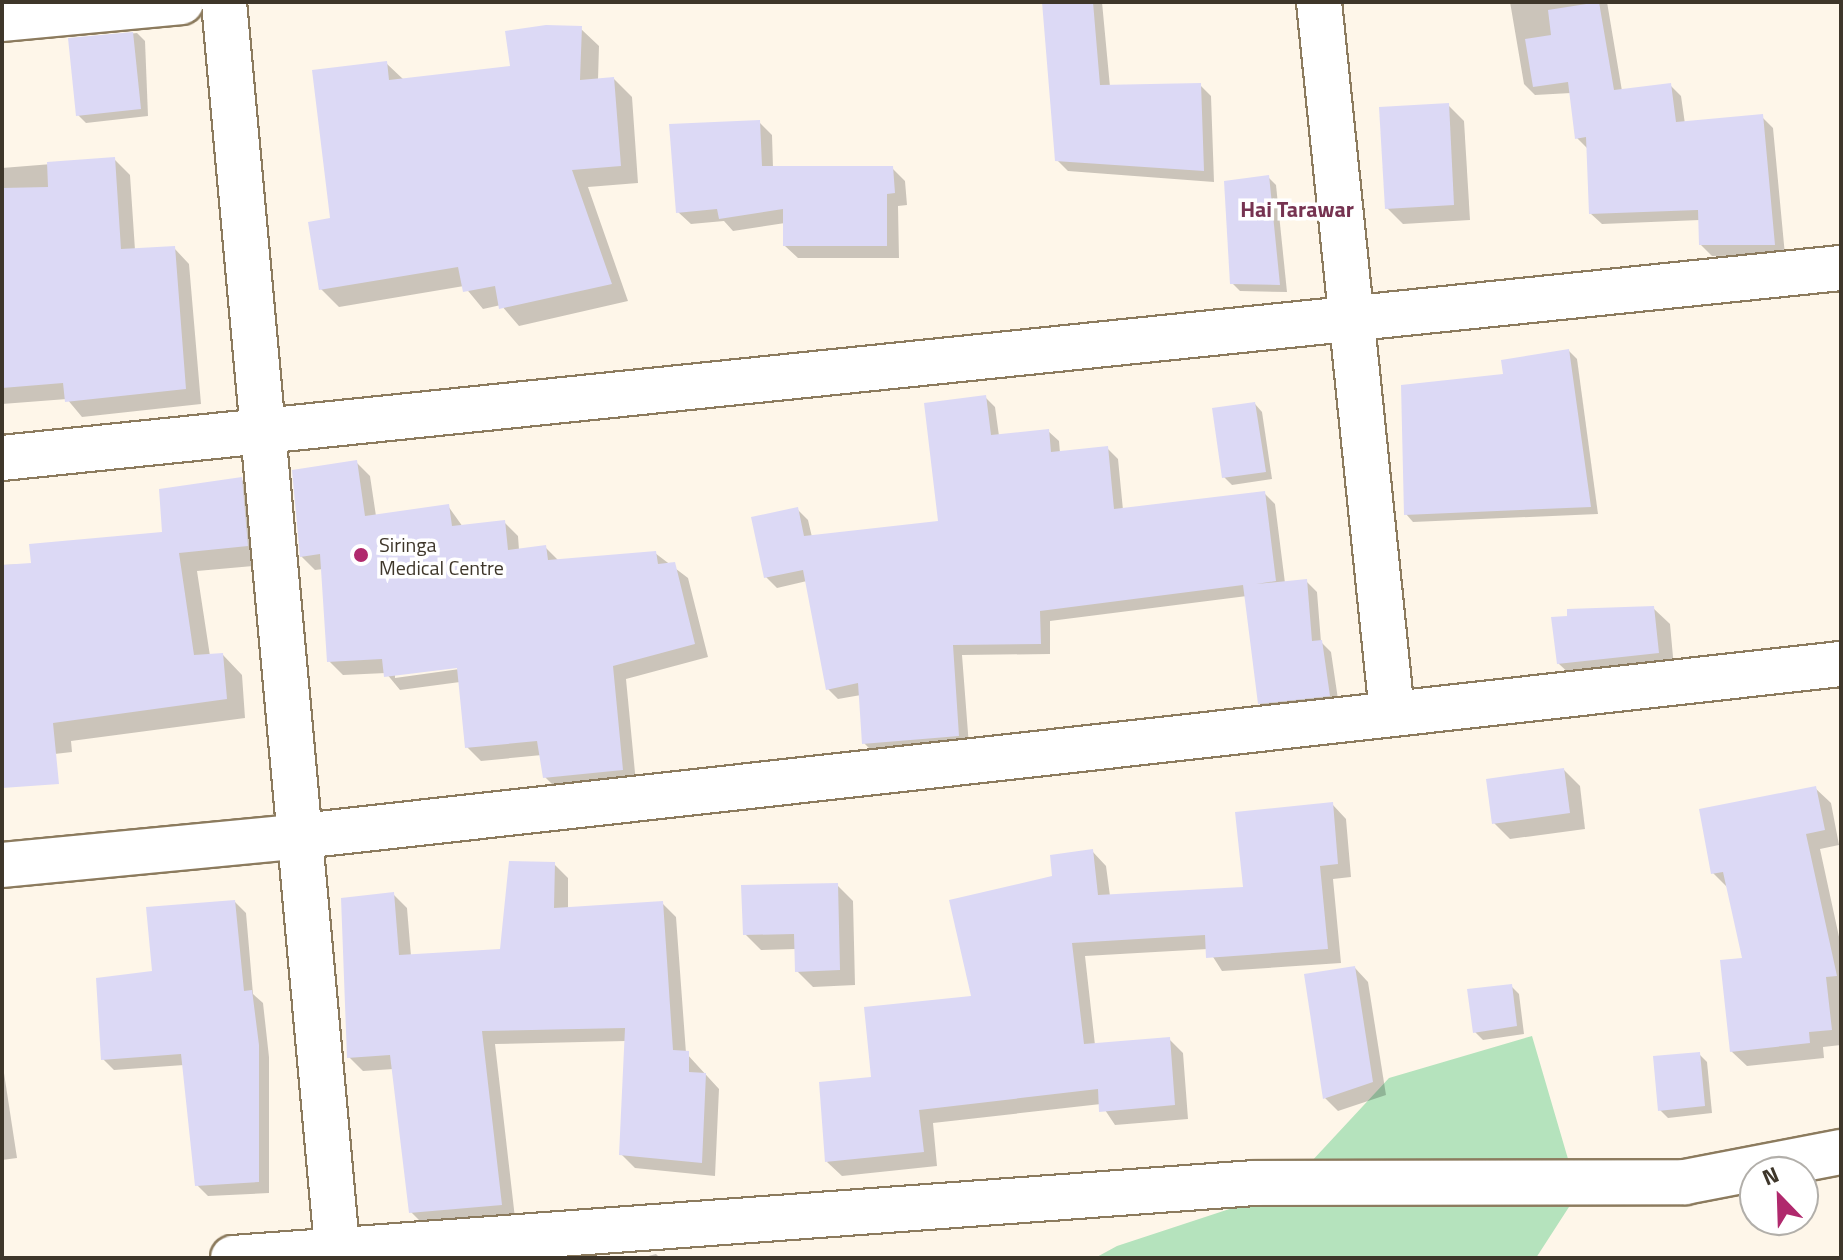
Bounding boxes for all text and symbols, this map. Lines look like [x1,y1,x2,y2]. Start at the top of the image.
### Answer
district label: Hai Tarawar [1240,197,1354,223]
place label: Siringa Medical Centre [379,532,504,579]
marker: Siringa Medical Centre [350,544,372,566]
north arrow [1739,1156,1819,1236]
text: N [1757,1157,1784,1194]

